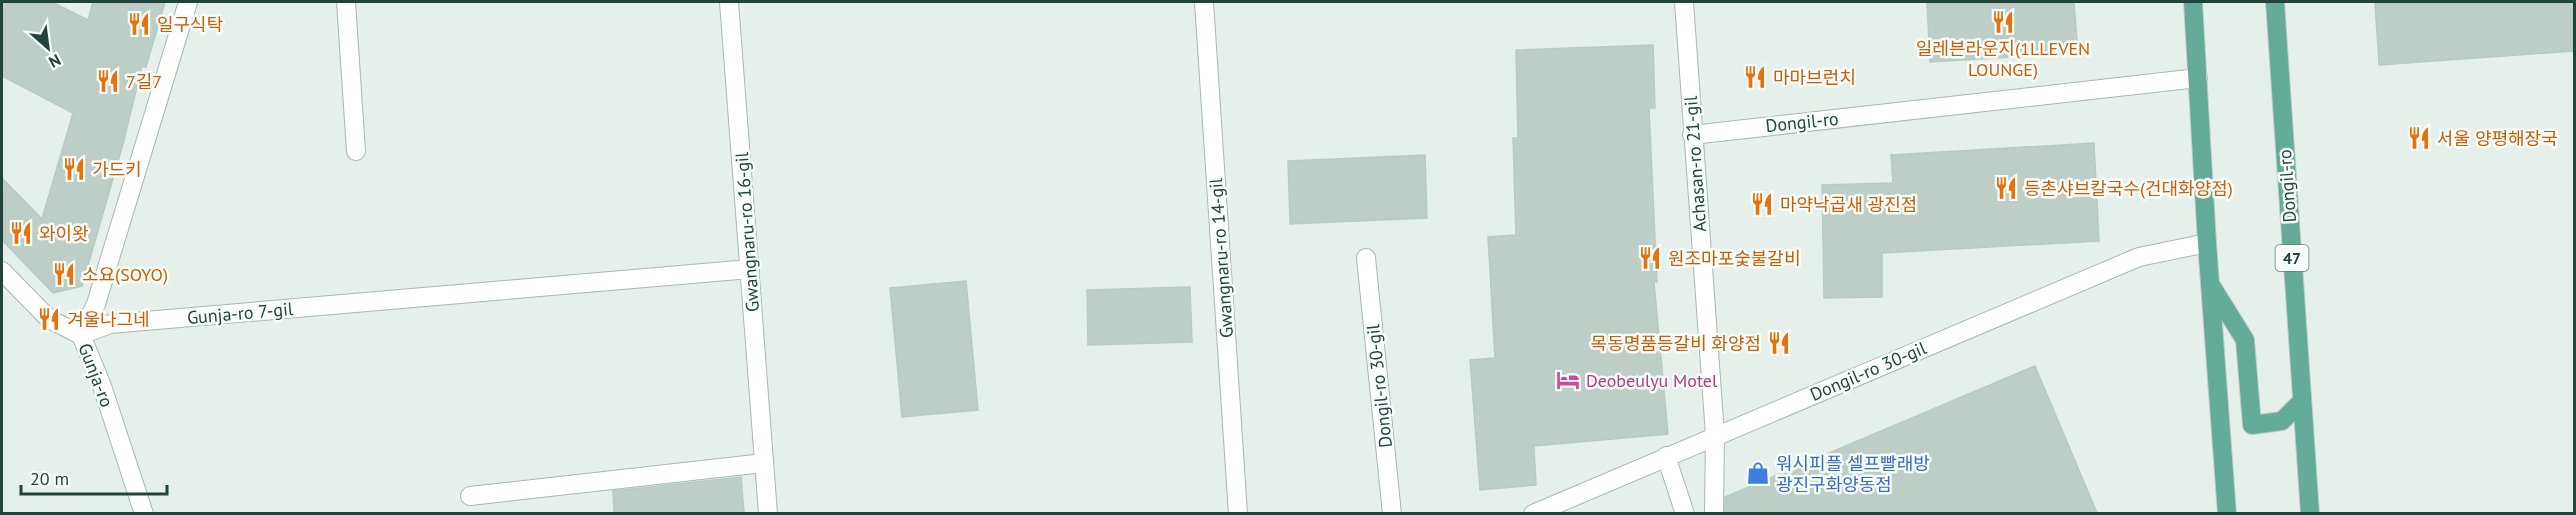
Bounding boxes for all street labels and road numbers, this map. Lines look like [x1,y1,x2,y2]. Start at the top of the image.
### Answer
street label: Achasan-ro 21-gil [1679,94,1711,233]
street label: Dongil-ro [1764,107,1840,137]
street label: Dongil-ro [2273,149,2301,223]
street label: Gwangnaru-ro 16-gil [730,151,764,313]
street label: Gwangnaru-ro 14-gil [1204,177,1238,339]
road number: 47 [2276,245,2308,271]
street label: Gunja-ro 7-gil [186,297,295,329]
street label: Dongil-ro 30-gil [1361,322,1397,449]
street label: Dongil-ro 30-gil [1806,336,1930,406]
street label: Gunja-ro [73,340,119,410]

